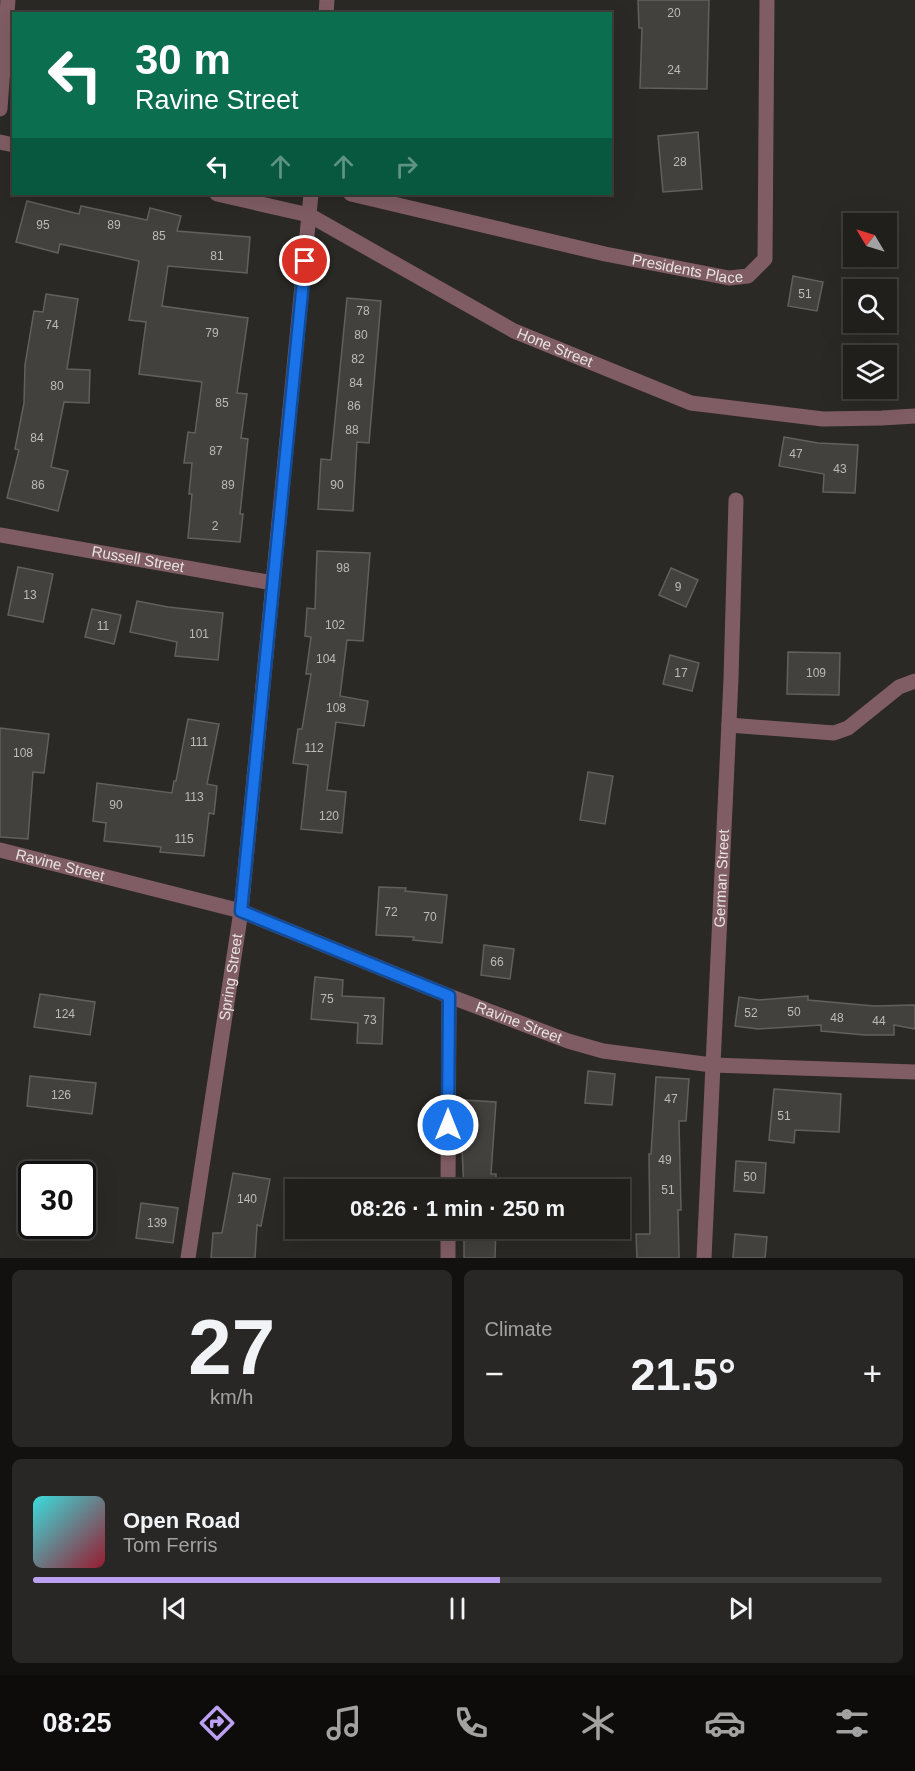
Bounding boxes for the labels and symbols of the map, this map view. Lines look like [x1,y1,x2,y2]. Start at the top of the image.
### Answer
house number: 20 [667,6,681,20]
house number: 24 [667,63,681,77]
house number: 28 [673,155,687,169]
north arrow [843,213,897,267]
house number: 95 [36,218,50,232]
house number: 89 [107,218,121,232]
house number: 85 [152,229,166,243]
pin [279,235,330,286]
house number: 81 [210,249,224,263]
street label: Presidents Place [631,250,744,286]
house number: 51 [798,287,812,301]
house number: 78 [356,304,370,318]
house number: 74 [45,318,59,332]
street label: Hone Street [515,324,596,370]
house number: 79 [205,326,219,340]
house number: 80 [354,328,368,342]
house number: 82 [351,352,365,366]
house number: 84 [349,376,363,390]
house number: 80 [50,379,64,393]
house number: 85 [215,396,229,410]
house number: 86 [347,399,361,413]
house number: 88 [345,423,359,437]
house number: 84 [30,431,44,445]
house number: 87 [209,444,223,458]
house number: 47 [789,447,803,461]
house number: 43 [833,462,847,476]
house number: 86 [31,478,45,492]
house number: 89 [221,478,235,492]
house number: 90 [330,478,344,492]
house number: 2 [212,519,219,533]
street label: Russell Street [90,542,186,575]
house number: 98 [336,561,350,575]
house number: 9 [675,580,682,594]
house number: 13 [23,588,37,602]
house number: 102 [325,618,345,632]
house number: 11 [97,619,110,633]
house number: 101 [189,627,209,641]
house number: 104 [316,652,336,666]
house number: 17 [674,666,688,680]
house number: 109 [806,666,826,680]
house number: 108 [326,701,346,715]
house number: 111 [190,735,208,749]
house number: 112 [304,741,324,755]
house number: 108 [13,746,33,760]
house number: 113 [184,790,204,804]
house number: 90 [109,798,123,812]
house number: 120 [319,809,339,823]
street label: German Street [710,828,732,928]
house number: 115 [174,832,194,846]
street label: Ravine Street [14,845,107,884]
house number: 72 [384,905,398,919]
house number: 70 [423,910,437,924]
street label: Spring Street [215,932,246,1022]
house number: 66 [490,955,504,969]
house number: 75 [320,992,334,1006]
street label: Ravine Street [474,998,565,1046]
house number: 50 [787,1005,801,1019]
house number: 52 [744,1006,758,1020]
house number: 124 [55,1007,75,1021]
house number: 48 [830,1011,844,1025]
house number: 73 [363,1013,377,1027]
house number: 44 [872,1014,886,1028]
house number: 126 [51,1088,71,1102]
house number: 47 [664,1092,678,1106]
position arrow [416,1093,480,1157]
house number: 51 [777,1109,791,1123]
house number: 49 [658,1153,672,1167]
speed limit sign: 30 [18,1161,96,1239]
house number: 50 [743,1170,757,1184]
house number: 51 [661,1183,675,1197]
house number: 140 [237,1192,257,1206]
house number: 139 [147,1216,167,1230]

